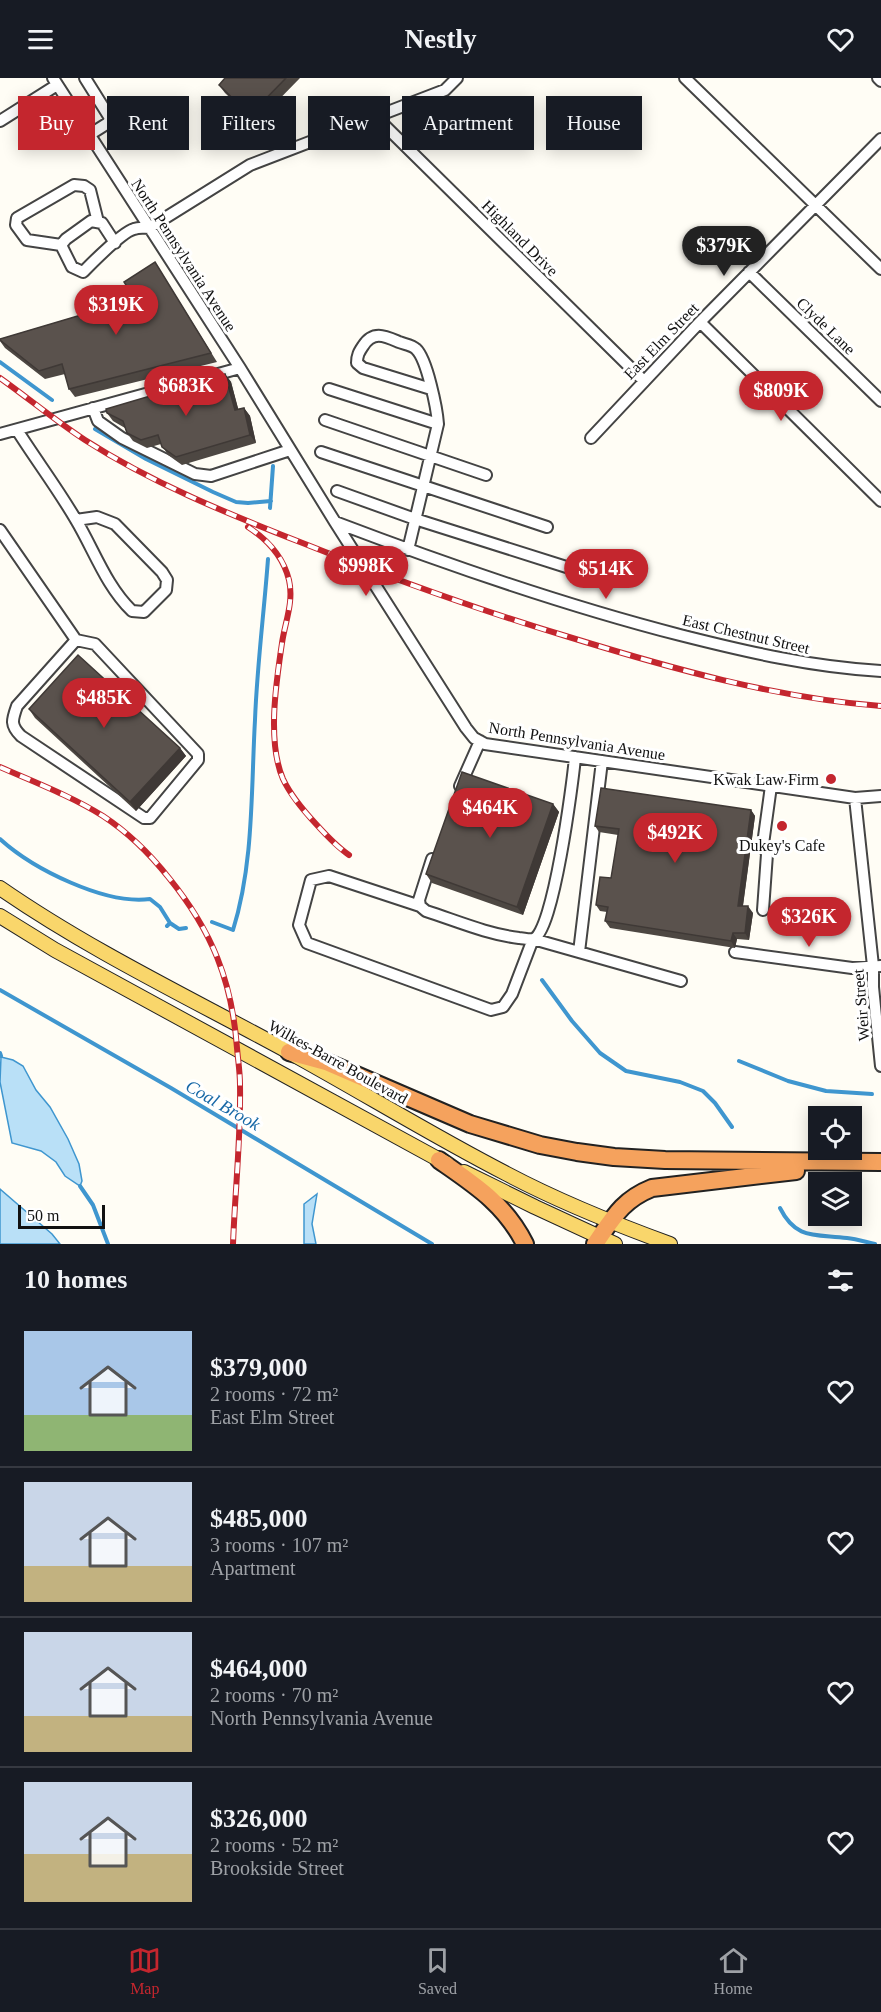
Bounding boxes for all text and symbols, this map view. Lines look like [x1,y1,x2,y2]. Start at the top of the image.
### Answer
icon: menu [24,23,57,56]
icon: heart [824,23,857,56]
text: Nestly [405,24,476,54]
chip: Buy [18,96,95,150]
chip: Rent [107,96,189,150]
chip: Filters [201,96,296,150]
chip: New [308,96,390,150]
chip: Apartment [402,96,534,150]
chip: House [546,96,642,150]
street label: North Pennsylvania Avenue [127,176,240,335]
street label: Highland Drive [478,197,561,280]
pin: $379K [682,226,766,277]
text: $379K [696,234,752,256]
pin: $319K [74,285,158,336]
text: $319K [88,293,144,315]
street label: Clyde Lane [793,294,859,359]
street label: East Elm Street [620,299,702,383]
pin: $683K [144,366,228,417]
pin: $809K [739,371,823,422]
text: $683K [158,374,214,396]
text: $809K [753,379,809,401]
pin: $998K [324,546,408,597]
pin: $514K [564,549,648,600]
text: $998K [338,554,394,576]
text: $514K [578,557,634,579]
street label: East Chestnut Street [681,611,812,657]
pin: $485K [62,678,146,729]
text: $485K [76,686,132,708]
street label: North Pennsylvania Avenue [487,719,666,764]
place label: Kwak Law Firm [713,771,820,788]
marker: Kwak Law Firm [824,772,838,786]
pin: $464K [448,788,532,839]
text: $464K [462,796,518,818]
pin: $492K [633,813,717,864]
marker: Dukey's Cafe [775,819,789,833]
text: $492K [647,821,703,843]
place label: Dukey's Cafe [739,837,825,855]
pin: $326K [767,897,851,948]
text: $326K [781,905,837,927]
street label: Weir Street [849,968,873,1042]
street label: Wilkes-Barre Boulevard [266,1017,410,1107]
water label: Coal Brook [182,1076,265,1135]
map controls [808,1106,862,1226]
button: locate [808,1106,862,1160]
button: layers [808,1172,862,1226]
scale bar [18,1202,105,1230]
text: 50 m [27,1207,59,1224]
icon: filters [824,1264,857,1297]
text: 10 homes [24,1265,127,1294]
text: $379,000 [210,1353,308,1382]
icon: home [72,1355,144,1427]
icon: heart [824,1375,857,1408]
text: 2 rooms · 72 m² [210,1383,338,1405]
text: East Elm Street [210,1406,334,1428]
text: $485,000 [210,1504,308,1533]
icon: home [72,1506,144,1578]
icon: heart [824,1526,857,1559]
text: 3 rooms · 107 m² [210,1534,348,1556]
text: Apartment [210,1557,296,1579]
text: $464,000 [210,1654,308,1683]
icon: home [72,1656,144,1728]
icon: heart [824,1676,857,1709]
text: 2 rooms · 70 m² [210,1684,338,1706]
text: North Pennsylvania Avenue [210,1707,433,1729]
text: $326,000 [210,1804,308,1833]
icon: home [72,1806,144,1878]
icon: heart [824,1826,857,1859]
text: 2 rooms · 52 m² [210,1834,338,1856]
text: Brookside Street [210,1857,344,1879]
tab: Map [128,1944,161,1998]
tab: Saved [418,1944,457,1998]
tab: Home [714,1944,753,1998]

